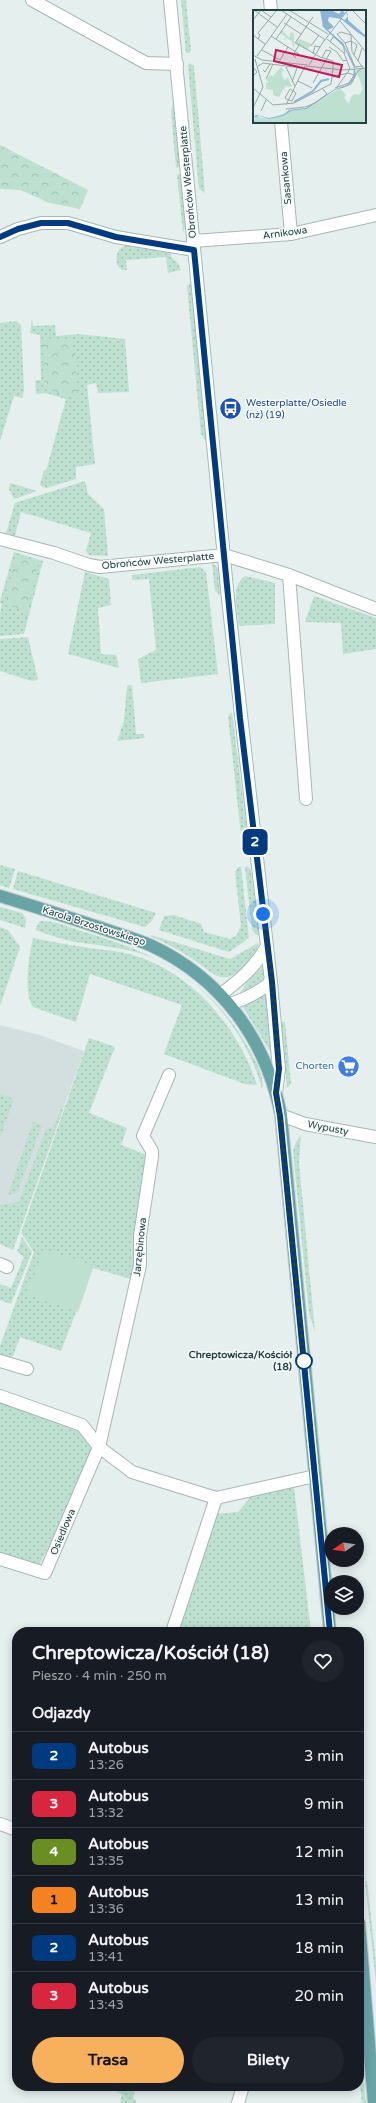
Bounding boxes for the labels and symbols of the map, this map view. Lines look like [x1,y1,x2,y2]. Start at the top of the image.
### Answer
inset map [253,10,366,123]
street label: Obrońców Westerplatte [177,125,199,239]
street label: Sasankowa [278,151,294,205]
street label: Arnikowa [262,224,308,242]
bus stop icon: Westerplatte/Osiedle (nż) (19) [218,396,244,422]
place label: Westerplatte/Osiedle (nż) (19) [246,397,347,421]
street label: Obrońców Westerplatte [101,550,215,572]
line badge: 2 [242,829,268,855]
street label: Karola Brzostowskiego [41,904,147,948]
your location [253,904,273,924]
supermarket icon: Chorten [336,1053,362,1079]
place label: Chorten [296,1060,334,1072]
street label: Wypusty [306,1118,350,1138]
street label: Jarzębinowa [131,1217,149,1277]
place label: Chreptowicza/Kościół (18) [189,1349,292,1373]
marker: Chreptowicza/Kościół (18) [295,1352,313,1370]
street label: Osiedlowa [48,1507,78,1557]
north arrow [324,1527,364,1567]

